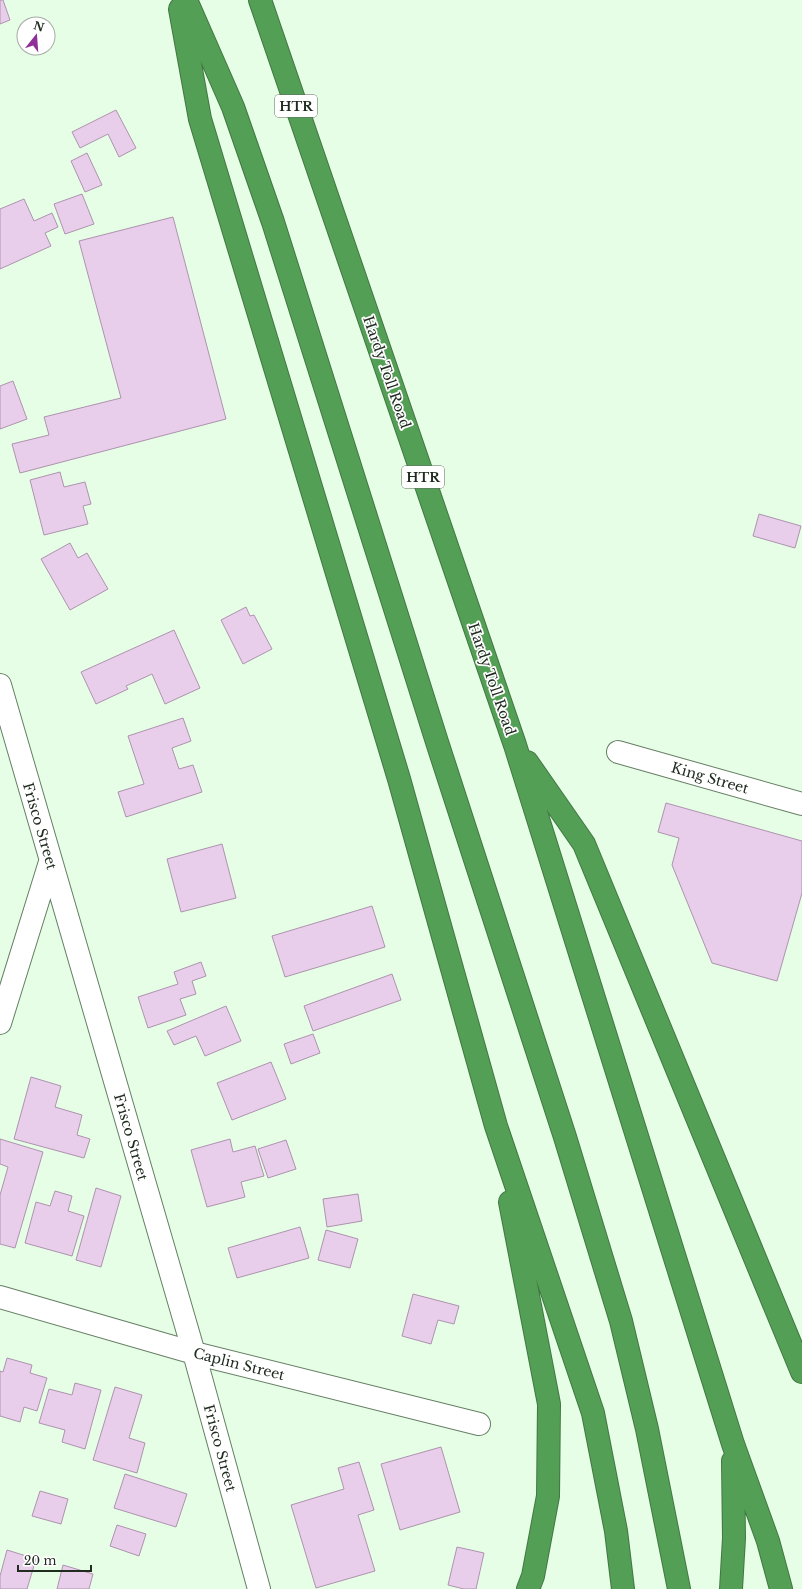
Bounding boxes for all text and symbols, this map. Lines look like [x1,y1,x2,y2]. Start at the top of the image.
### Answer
north arrow [16,16,56,56]
text: N [32,18,47,35]
road number: HTR [275,95,317,117]
street label: Hardy Toll Road [359,313,415,431]
road number: HTR [402,466,444,488]
street label: Hardy Toll Road [464,620,520,738]
street label: King Street [669,758,751,798]
street label: Frisco Street [19,780,61,872]
street label: Frisco Street [110,1091,152,1183]
street label: Caplin Street [191,1344,287,1384]
street label: Frisco Street [200,1402,241,1494]
scale bar [18,1547,91,1573]
text: 20 m [24,1553,56,1568]

